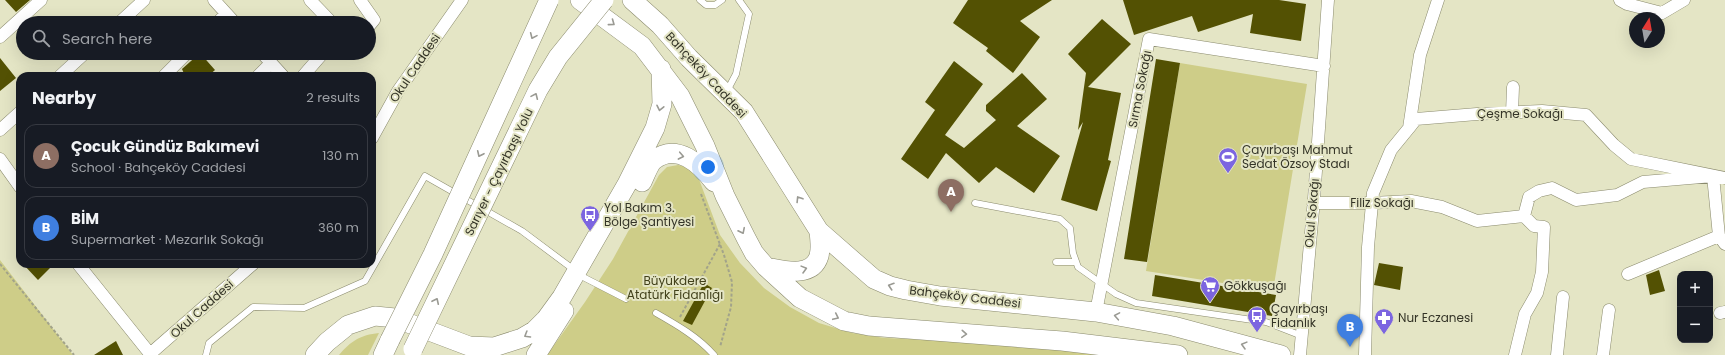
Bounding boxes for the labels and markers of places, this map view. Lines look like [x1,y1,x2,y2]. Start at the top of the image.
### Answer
place label: Çayırbaşı Mahmut Sedat Özsoy Stadı [1242,141,1353,172]
sports icon: Çayırbaşı Mahmut Sedat Özsoy Stadı [1217,146,1239,174]
pin: A [938,179,964,212]
place label: Yol Bakım 3. Bölge Şantiyesi [604,199,694,230]
bus stop icon: Yol Bakım 3. Bölge Şantiyesi [579,204,601,232]
supermarket icon: Gökkuşağı [1199,275,1221,303]
place label: Gökkuşağı [1224,277,1287,294]
place label: Çayırbaşı Fidanlık [1271,300,1328,331]
bus stop icon: Çayırbaşı Fidanlık [1246,305,1268,333]
pharmacy icon: Nur Eczanesi [1373,307,1395,335]
place label: Nur Eczanesi [1398,309,1473,326]
pin: B [1337,314,1363,347]

